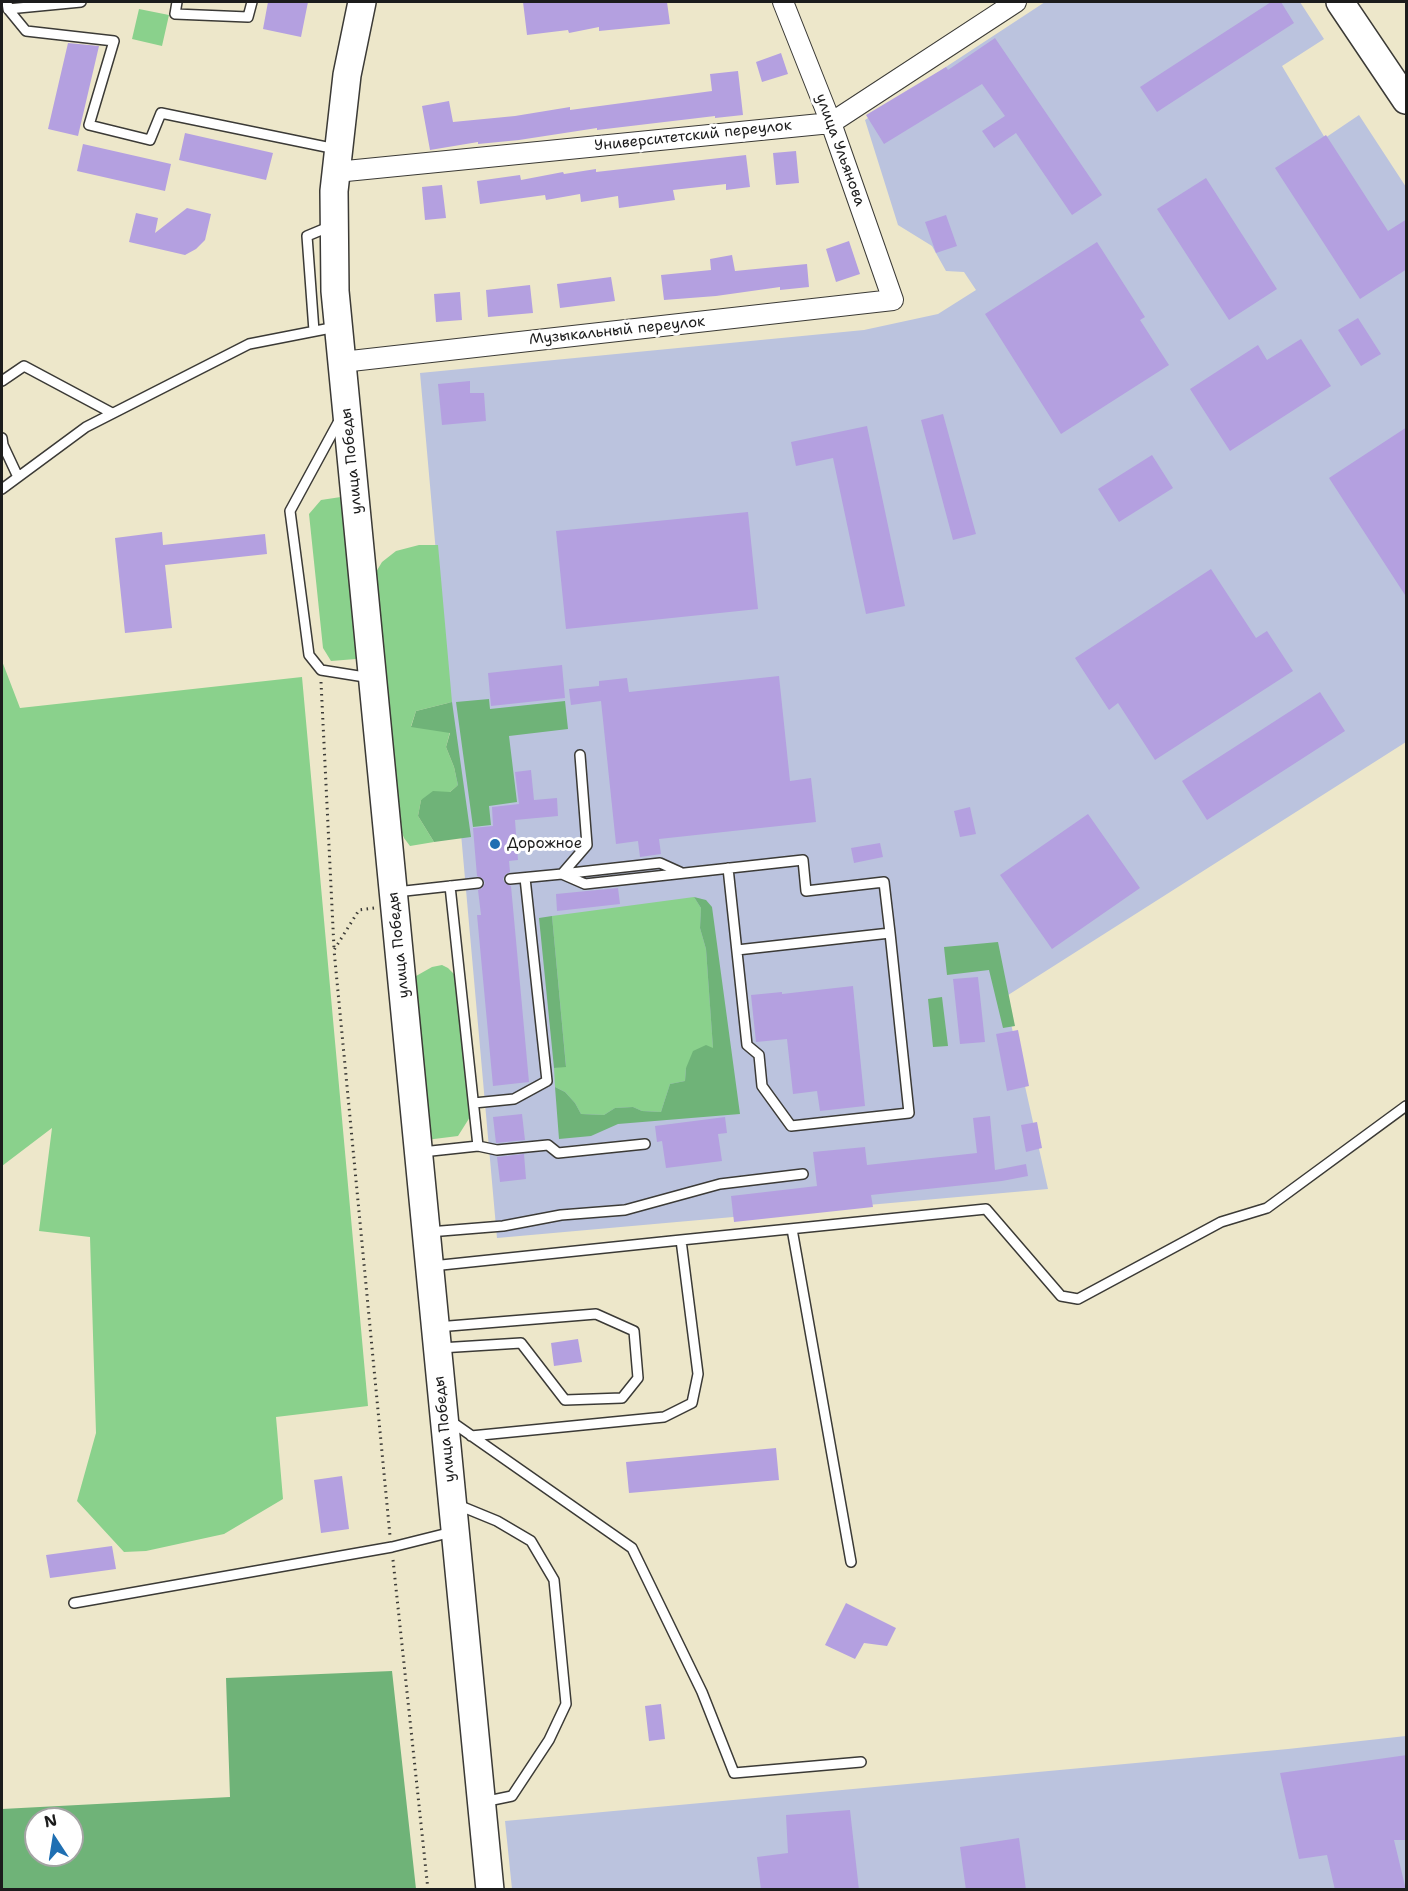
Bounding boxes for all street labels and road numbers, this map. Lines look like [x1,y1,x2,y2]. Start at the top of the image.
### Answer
street label: улица Ульянова [811,91,869,209]
street label: Университетский переулок [593,117,793,155]
street label: Музыкальный переулок [528,313,706,349]
street label: улица Победы [337,407,367,515]
street label: улица Победы [384,891,414,999]
street label: улица Победы [430,1375,460,1483]

